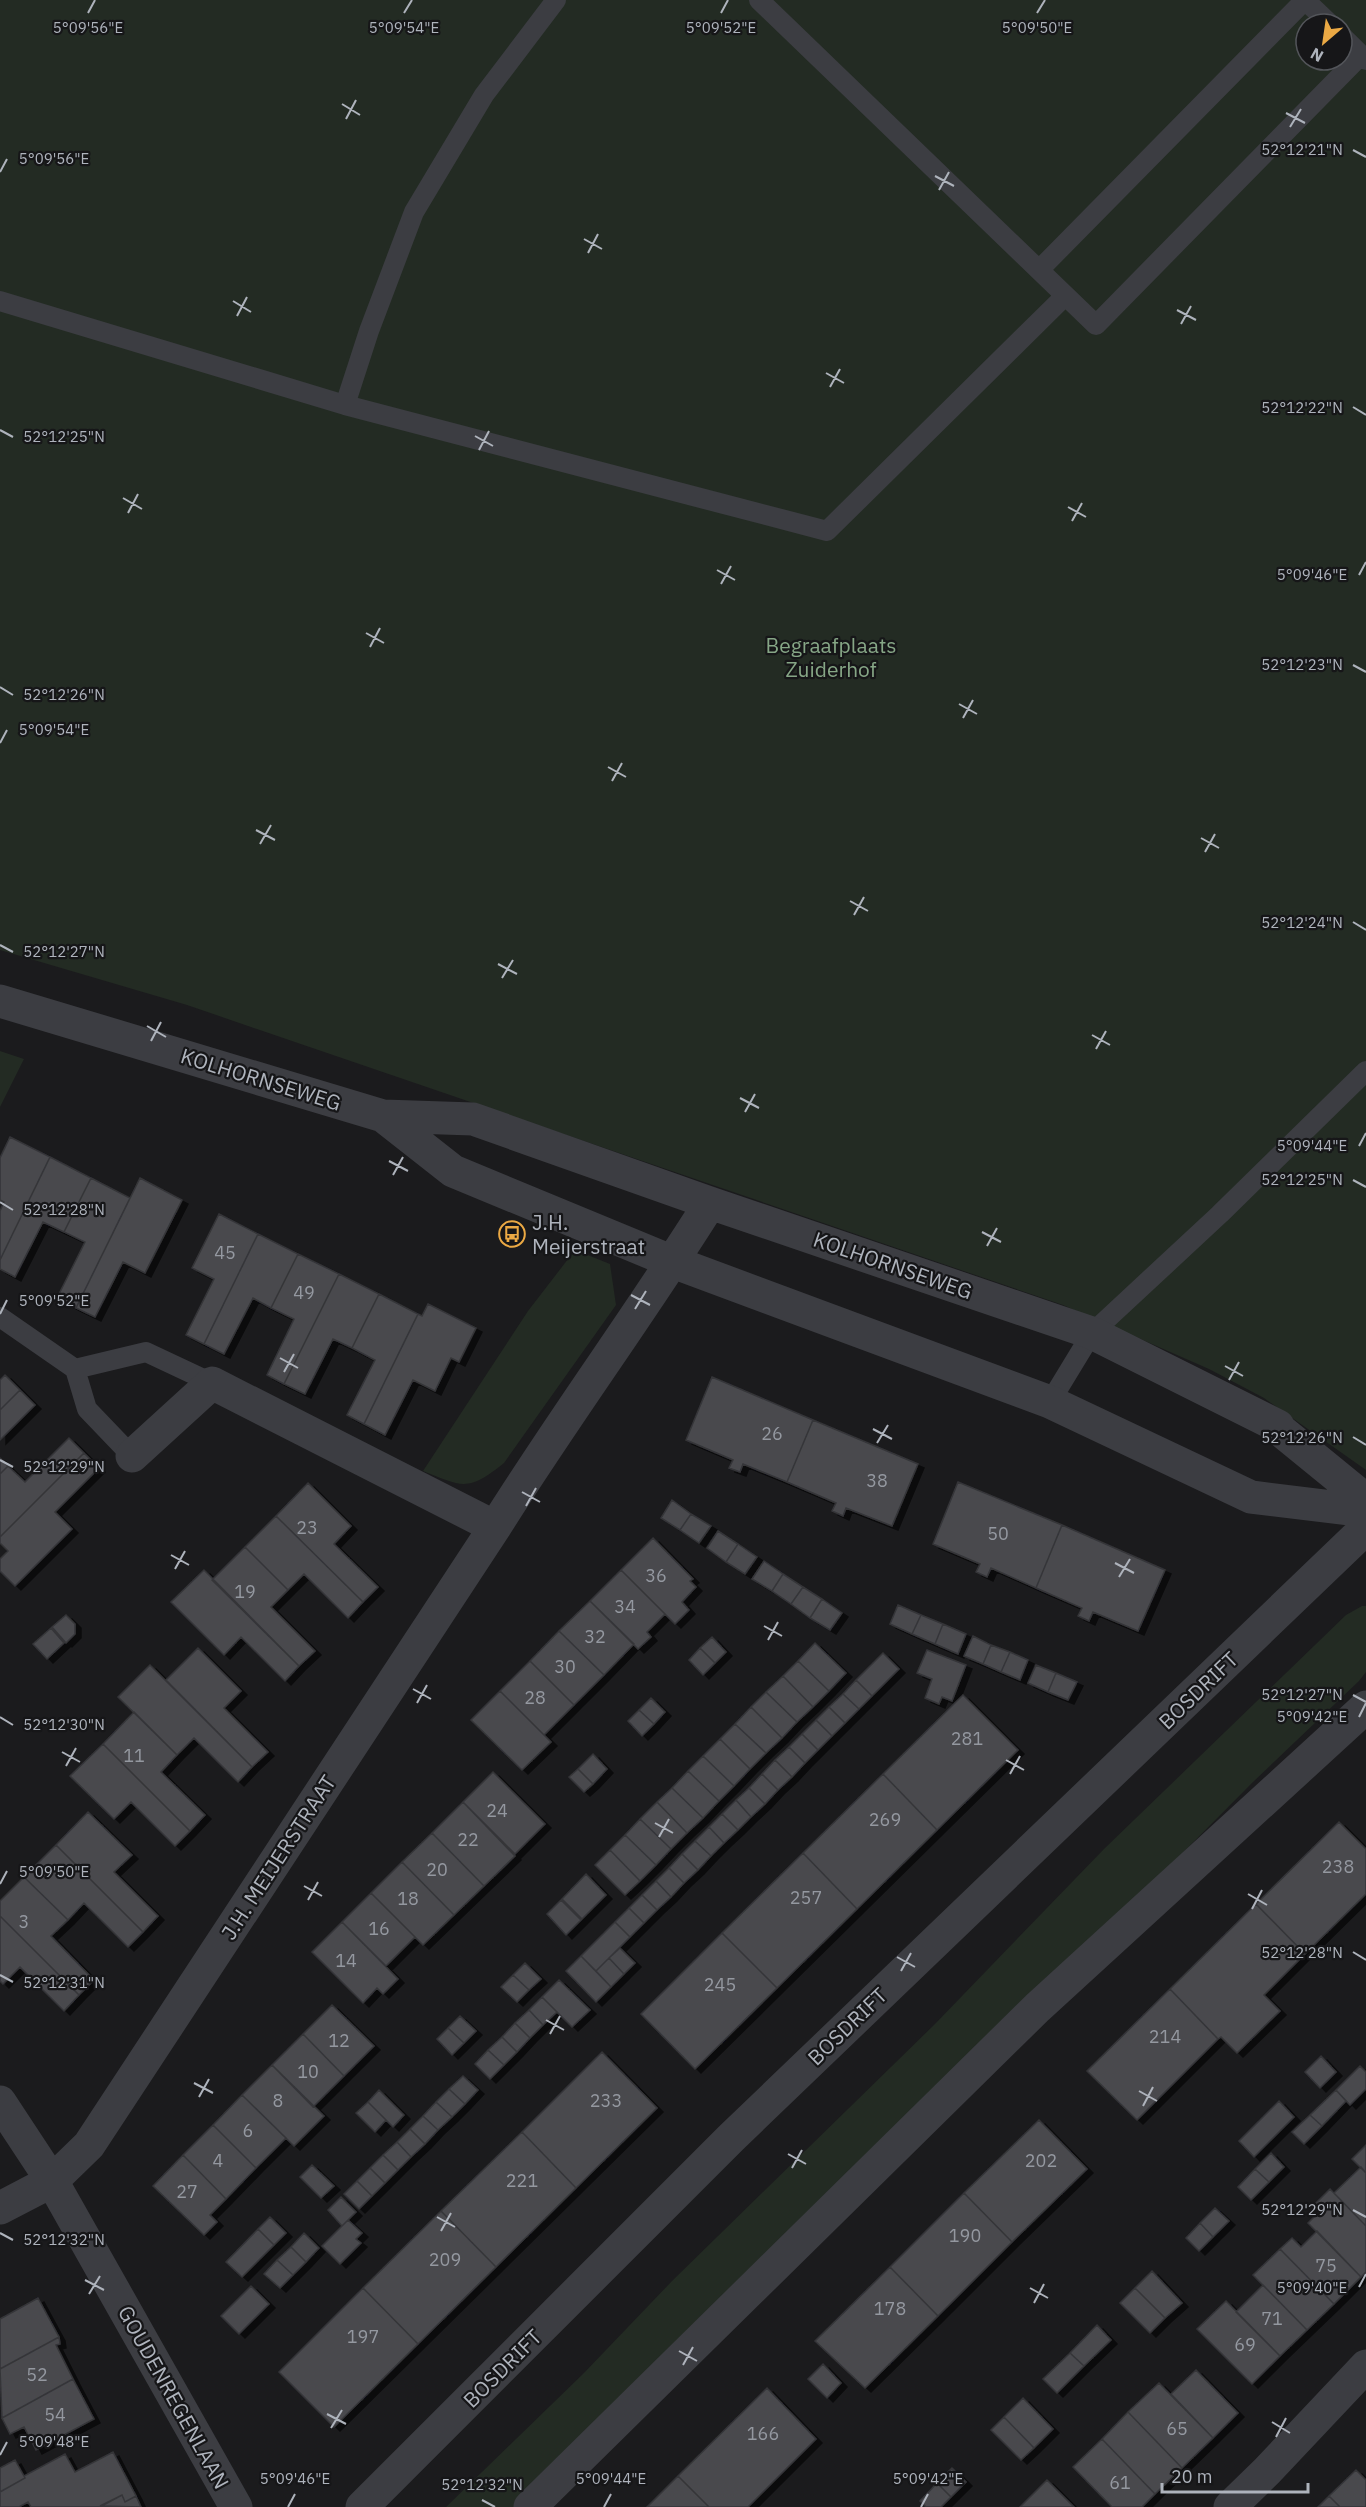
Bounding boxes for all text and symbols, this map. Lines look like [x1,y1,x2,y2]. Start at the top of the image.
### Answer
north arrow [1294,12,1354,72]
text: 5°09'56"E [53,18,123,37]
text: 5°09'54"E [369,18,439,37]
text: 5°09'52"E [686,18,756,37]
text: 5°09'50"E [1002,18,1072,37]
text: N [1307,44,1327,67]
text: 52°12'21"N [1261,140,1343,159]
text: 5°09'56"E [19,149,89,168]
text: 52°12'22"N [1261,398,1343,417]
text: 52°12'25"N [23,427,105,446]
text: 5°09'46"E [1277,565,1347,584]
park label: Begraafplaats Zuiderhof [765,631,897,683]
text: 52°12'23"N [1261,655,1343,674]
text: 52°12'26"N [23,685,105,704]
text: 5°09'54"E [19,720,89,739]
text: 52°12'24"N [1261,913,1343,932]
text: 52°12'27"N [23,942,105,961]
street label: KOLHORNSEWEG [177,1041,345,1117]
text: 5°09'44"E [1277,1136,1347,1155]
text: 52°12'25"N [1261,1170,1343,1189]
text: 52°12'28"N [23,1200,105,1219]
place label: J.H. Meijerstraat [532,1208,645,1260]
bus stop icon: J.H. Meijerstraat [497,1219,527,1249]
street label: KOLHORNSEWEG [810,1225,976,1305]
house number: 45 [214,1241,236,1264]
house number: 49 [293,1281,315,1304]
text: 5°09'52"E [19,1291,89,1310]
house number: 26 [761,1422,783,1445]
text: 52°12'26"N [1261,1428,1343,1447]
text: 52°12'29"N [23,1457,105,1476]
house number: 38 [866,1469,888,1492]
house number: 23 [296,1516,318,1539]
house number: 50 [987,1522,1009,1545]
house number: 36 [645,1564,667,1587]
house number: 19 [234,1580,256,1603]
house number: 34 [614,1595,636,1618]
house number: 32 [584,1625,606,1648]
street label: BOSDRIFT [1152,1645,1244,1735]
house number: 30 [554,1655,576,1678]
text: 52°12'27"N [1261,1685,1343,1704]
house number: 28 [524,1686,546,1709]
text: 5°09'42"E [1277,1707,1347,1726]
text: 52°12'30"N [23,1715,105,1734]
house number: 281 [951,1727,983,1750]
house number: 11 [123,1744,145,1767]
street label: J.H. MEIJERSTRAAT [214,1769,342,1945]
house number: 24 [486,1799,508,1822]
house number: 269 [869,1808,901,1831]
house number: 22 [457,1828,479,1851]
house number: 238 [1322,1855,1354,1878]
house number: 20 [426,1858,448,1881]
text: 5°09'50"E [19,1862,89,1881]
house number: 257 [790,1886,822,1909]
house number: 18 [397,1887,419,1910]
house number: 3 [19,1910,29,1933]
house number: 16 [368,1917,390,1940]
text: 52°12'28"N [1261,1943,1343,1962]
house number: 14 [335,1949,357,1972]
text: 52°12'31"N [23,1973,105,1992]
house number: 245 [704,1973,736,1996]
street label: BOSDRIFT [801,1981,893,2071]
house number: 214 [1149,2025,1181,2048]
house number: 12 [328,2029,350,2052]
house number: 10 [297,2060,319,2083]
house number: 8 [273,2089,283,2112]
house number: 233 [590,2089,622,2112]
house number: 6 [243,2119,253,2142]
house number: 4 [213,2149,224,2172]
house number: 202 [1025,2149,1057,2172]
house number: 221 [506,2169,538,2192]
house number: 27 [176,2180,198,2203]
text: 52°12'29"N [1261,2200,1343,2219]
house number: 190 [949,2224,981,2247]
text: 52°12'32"N [23,2230,105,2249]
house number: 209 [429,2248,461,2271]
house number: 75 [1315,2254,1337,2277]
text: 5°09'40"E [1277,2278,1347,2297]
house number: 178 [874,2297,906,2320]
street label: GOUDENREGENLAAN [112,2300,236,2494]
house number: 71 [1261,2307,1283,2330]
street label: BOSDRIFT [457,2323,547,2413]
house number: 197 [347,2325,379,2348]
house number: 69 [1234,2333,1256,2356]
house number: 52 [26,2363,48,2386]
house number: 54 [44,2403,66,2426]
house number: 65 [1166,2417,1188,2440]
house number: 166 [747,2422,779,2445]
text: 5°09'48"E [19,2432,89,2451]
scale bar [1162,2456,1308,2494]
text: 20 m [1171,2465,1213,2488]
text: 5°09'46"E [260,2469,330,2488]
text: 5°09'44"E [576,2469,646,2488]
text: 5°09'42"E [893,2469,963,2488]
house number: 61 [1109,2471,1131,2494]
text: 52°12'32"N [441,2475,523,2494]

